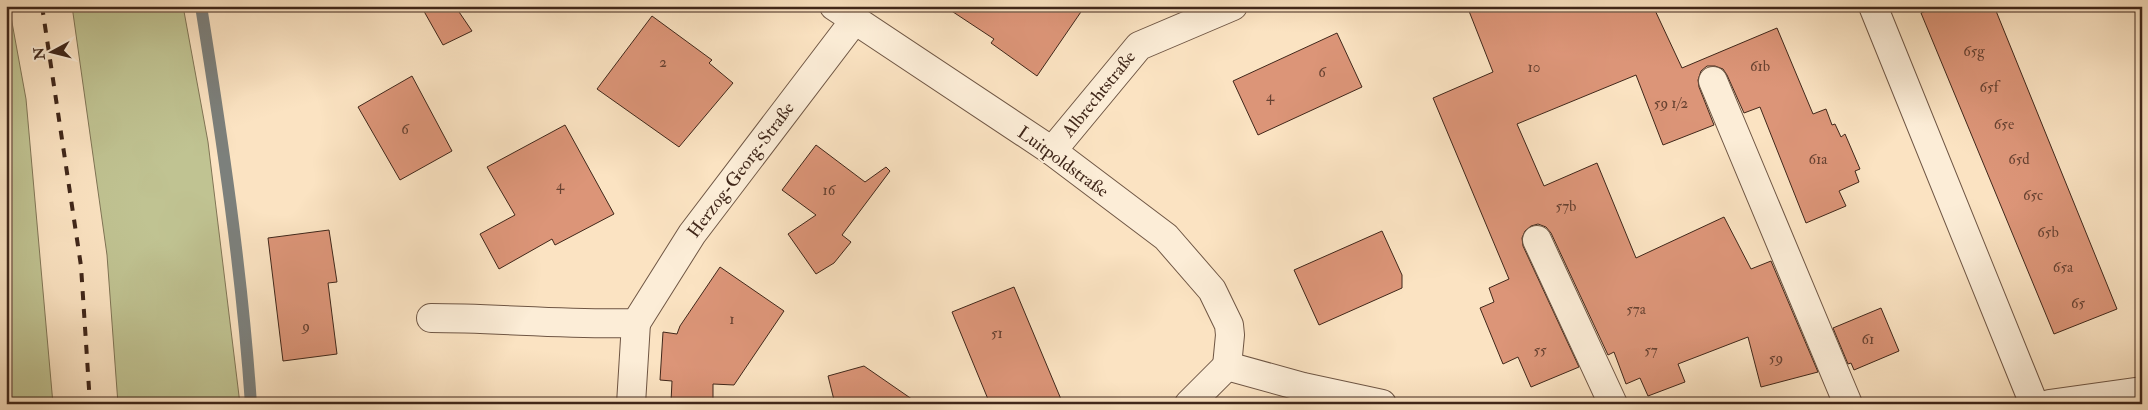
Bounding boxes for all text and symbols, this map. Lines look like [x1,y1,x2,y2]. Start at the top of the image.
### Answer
north arrow [28,28,78,78]
house number: 65g [1963,42,1985,61]
text: N [30,46,49,62]
street label: Albrechtstraße [1056,46,1141,143]
house number: 2 [659,53,667,72]
house number: 61b [1750,57,1770,76]
house number: 10 [1528,58,1540,77]
house number: 6 [1318,63,1327,82]
house number: 65f [1979,78,2001,97]
house number: 4 [1266,87,1275,106]
house number: 59 1/2 [1654,94,1689,113]
street label: Herzog-Georg-Straße [682,97,800,243]
house number: 65e [1994,115,2014,134]
house number: 6 [401,120,410,139]
street label: Luitpoldstraße [1013,121,1114,203]
house number: 61a [1808,150,1828,169]
house number: 65d [2008,150,2030,169]
house number: 4 [556,176,565,195]
house number: 16 [823,181,837,200]
house number: 65c [2023,186,2043,205]
house number: 57b [1556,197,1576,216]
house number: 65b [2037,223,2059,242]
house number: 65a [2053,258,2074,277]
house number: 65 [2071,294,2085,313]
house number: 57a [1626,300,1647,319]
house number: 1 [729,310,735,329]
house number: 9 [301,317,310,336]
house number: 51 [991,324,1003,343]
house number: 61 [1862,330,1874,349]
house number: 55 [1533,341,1547,360]
house number: 57 [1644,341,1658,360]
house number: 59 [1769,349,1783,368]

